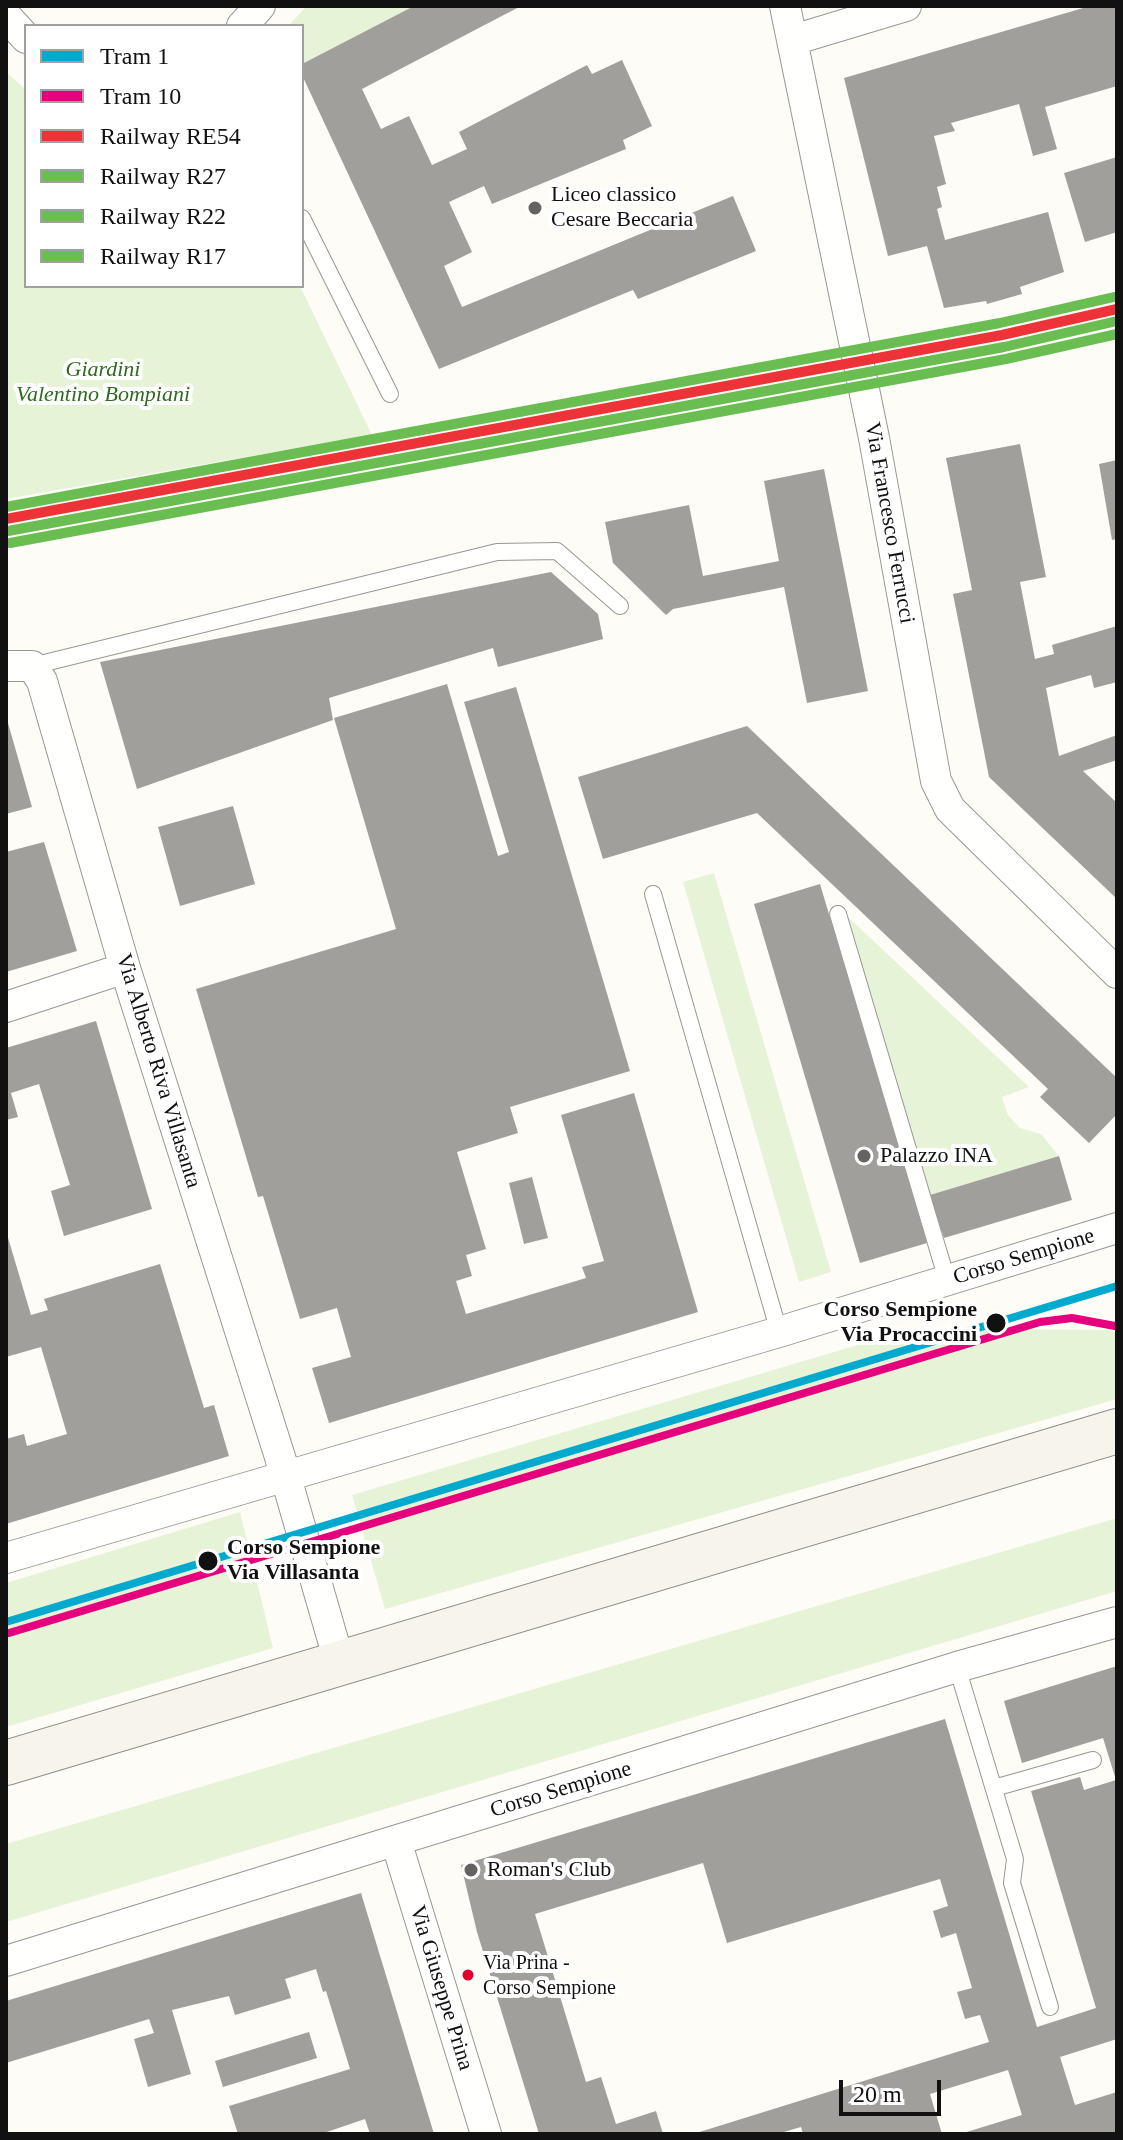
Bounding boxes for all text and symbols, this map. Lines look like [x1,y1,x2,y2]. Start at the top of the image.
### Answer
legend [24,24,304,288]
text: Tram 1 [100,43,169,69]
text: Tram 10 [100,83,181,109]
text: Railway RE54 [100,123,241,149]
text: Railway R27 [100,163,226,189]
place label: Liceo classico Cesare Beccaria [551,182,693,234]
marker: Liceo classico Cesare Beccaria [526,199,544,217]
text: Railway R22 [100,203,226,229]
text: Railway R17 [100,243,226,269]
park label: Giardini Valentino Bompiani [16,357,190,408]
street label: Via Francesco Ferrucci [858,420,920,626]
street label: Via Alberto Riva Villasanta [110,951,206,1191]
place label: Palazzo INA [880,1143,993,1169]
marker: Palazzo INA [855,1147,873,1165]
street label: Corso Sempione [950,1223,1098,1291]
place label: Corso Sempione Via Procaccini [824,1297,977,1348]
marker: Corso Sempione Via Procaccini [984,1311,1008,1335]
place label: Corso Sempione Via Villasanta [227,1535,380,1586]
marker: Corso Sempione Via Villasanta [196,1549,220,1573]
street label: Corso Sempione [487,1756,635,1824]
place label: Roman's Club [487,1857,611,1883]
marker: Roman's Club [462,1861,480,1879]
street label: Via Giuseppe Prina [403,1902,479,2074]
place label: Via Prina - Corso Sempione [483,1952,616,1999]
marker: Via Prina - Corso Sempione [460,1967,476,1983]
scale bar [843,2064,945,2114]
text: 20 m [853,2081,902,2107]

